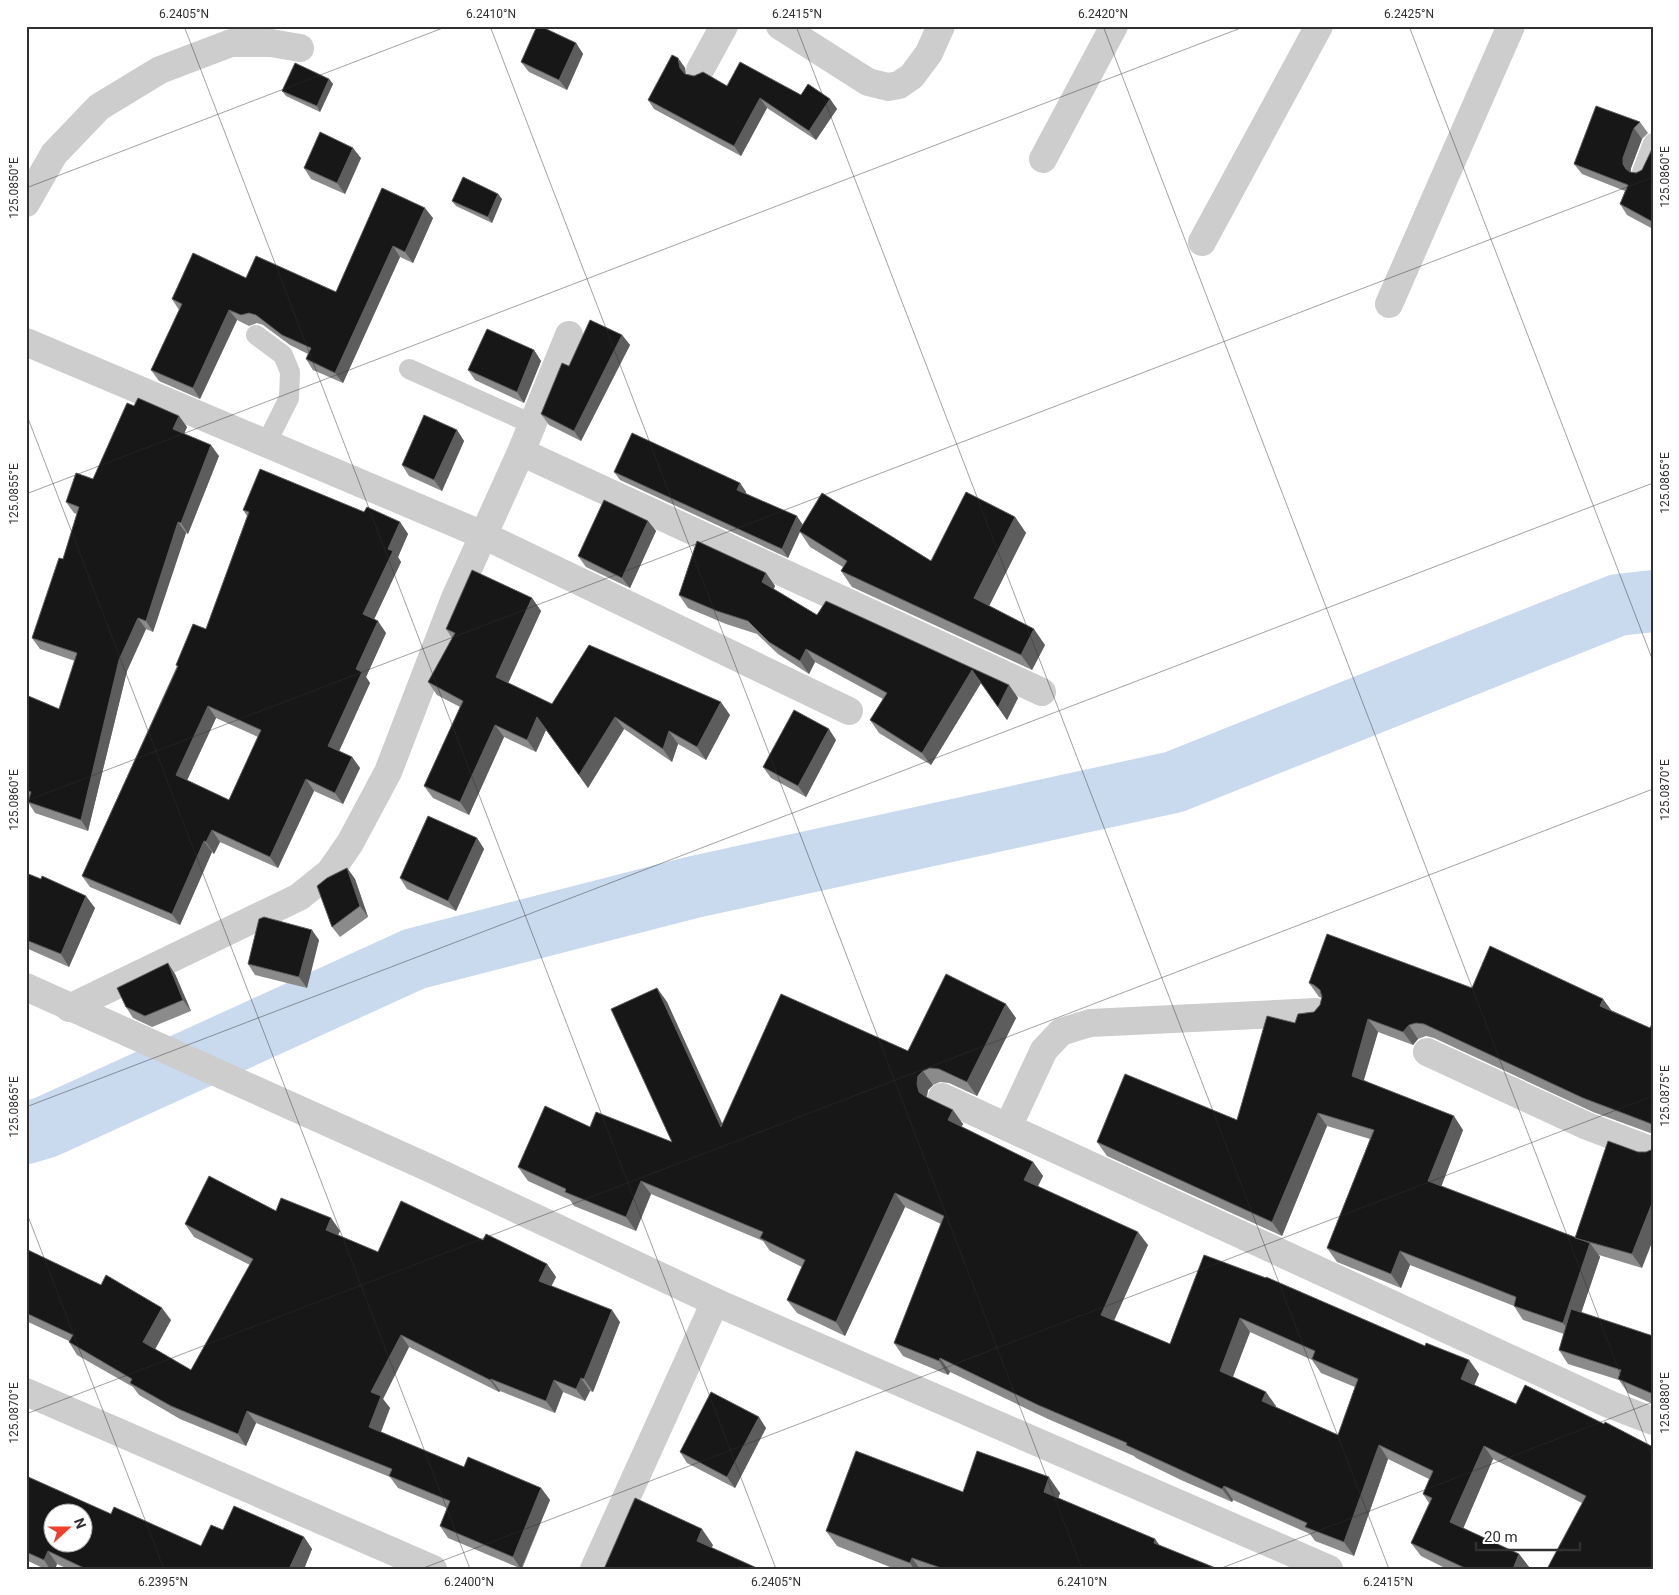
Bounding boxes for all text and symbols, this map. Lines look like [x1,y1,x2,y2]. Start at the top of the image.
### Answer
text: 6.2405°N [159,7,209,21]
text: 6.2410°N [466,7,516,21]
text: 6.2415°N [772,7,822,21]
text: 6.2420°N [1078,7,1128,21]
text: 6.2425°N [1384,7,1434,21]
text: 125.0860°E [1658,146,1672,208]
text: 125.0850°E [7,157,21,219]
text: 125.0865°E [1658,452,1672,514]
text: 125.0855°E [7,463,21,525]
text: 125.0870°E [1658,759,1672,821]
text: 125.0860°E [7,769,21,831]
text: 125.0875°E [1658,1065,1672,1127]
text: 125.0865°E [7,1076,21,1138]
text: 125.0880°E [1658,1372,1672,1434]
text: 125.0870°E [7,1382,21,1444]
north arrow [42,1502,92,1552]
text: N [71,1516,89,1531]
scale bar [1476,1520,1580,1552]
text: 20 m [1484,1528,1518,1546]
text: 6.2395°N [138,1575,188,1589]
text: 6.2400°N [444,1575,494,1589]
text: 6.2405°N [751,1575,801,1589]
text: 6.2410°N [1057,1575,1107,1589]
text: 6.2415°N [1363,1575,1413,1589]

